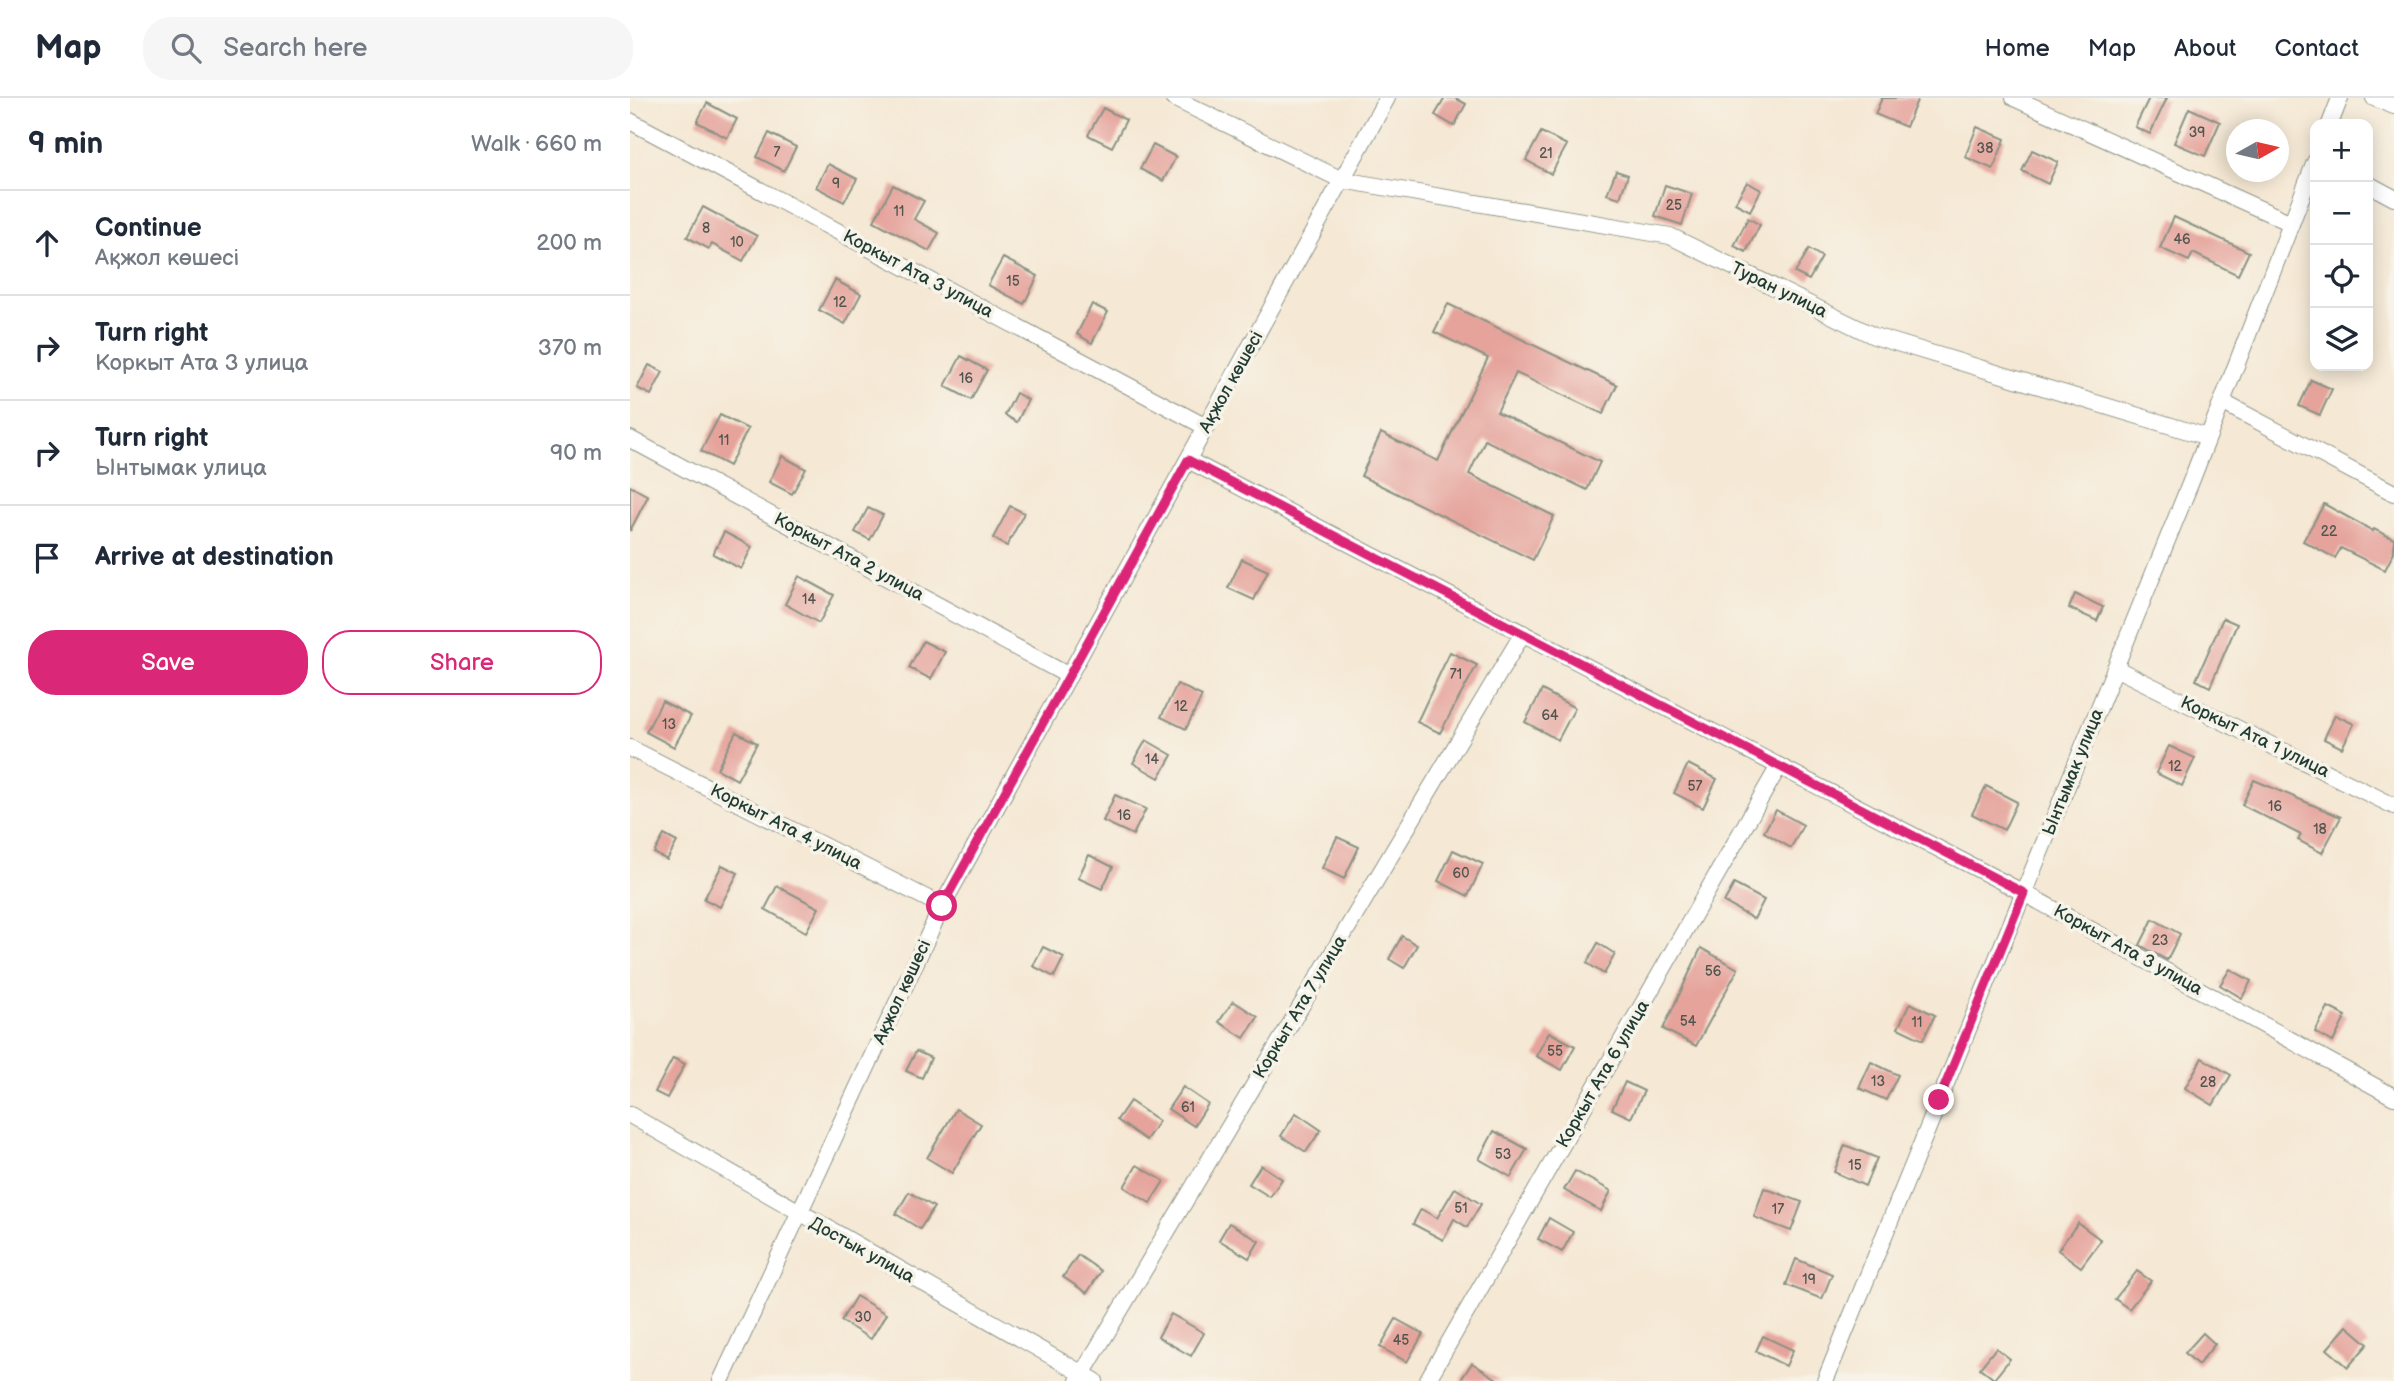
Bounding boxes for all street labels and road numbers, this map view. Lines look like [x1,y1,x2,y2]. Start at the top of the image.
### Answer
street label: Коркыт Ата 3 улица [839,226,997,323]
street label: Туран улица [1727,258,1831,322]
street label: Ақжол көшесі [1194,328,1268,437]
street label: Коркыт Ата 2 улица [771,509,928,606]
street label: Коркыт Ата 1 улица [2177,692,2333,782]
street label: Ынтымак улица [2038,705,2108,838]
street label: Коркыт Ата 4 улица [707,780,865,874]
street label: Коркыт Ата 3 улица [2050,900,2206,1000]
street label: Коркыт Ата 7 улица [1249,931,1351,1082]
street label: Ақжол көшесі [868,936,935,1048]
street label: Коркыт Ата 6 улица [1552,996,1654,1152]
street label: Достык улица [806,1213,918,1288]

